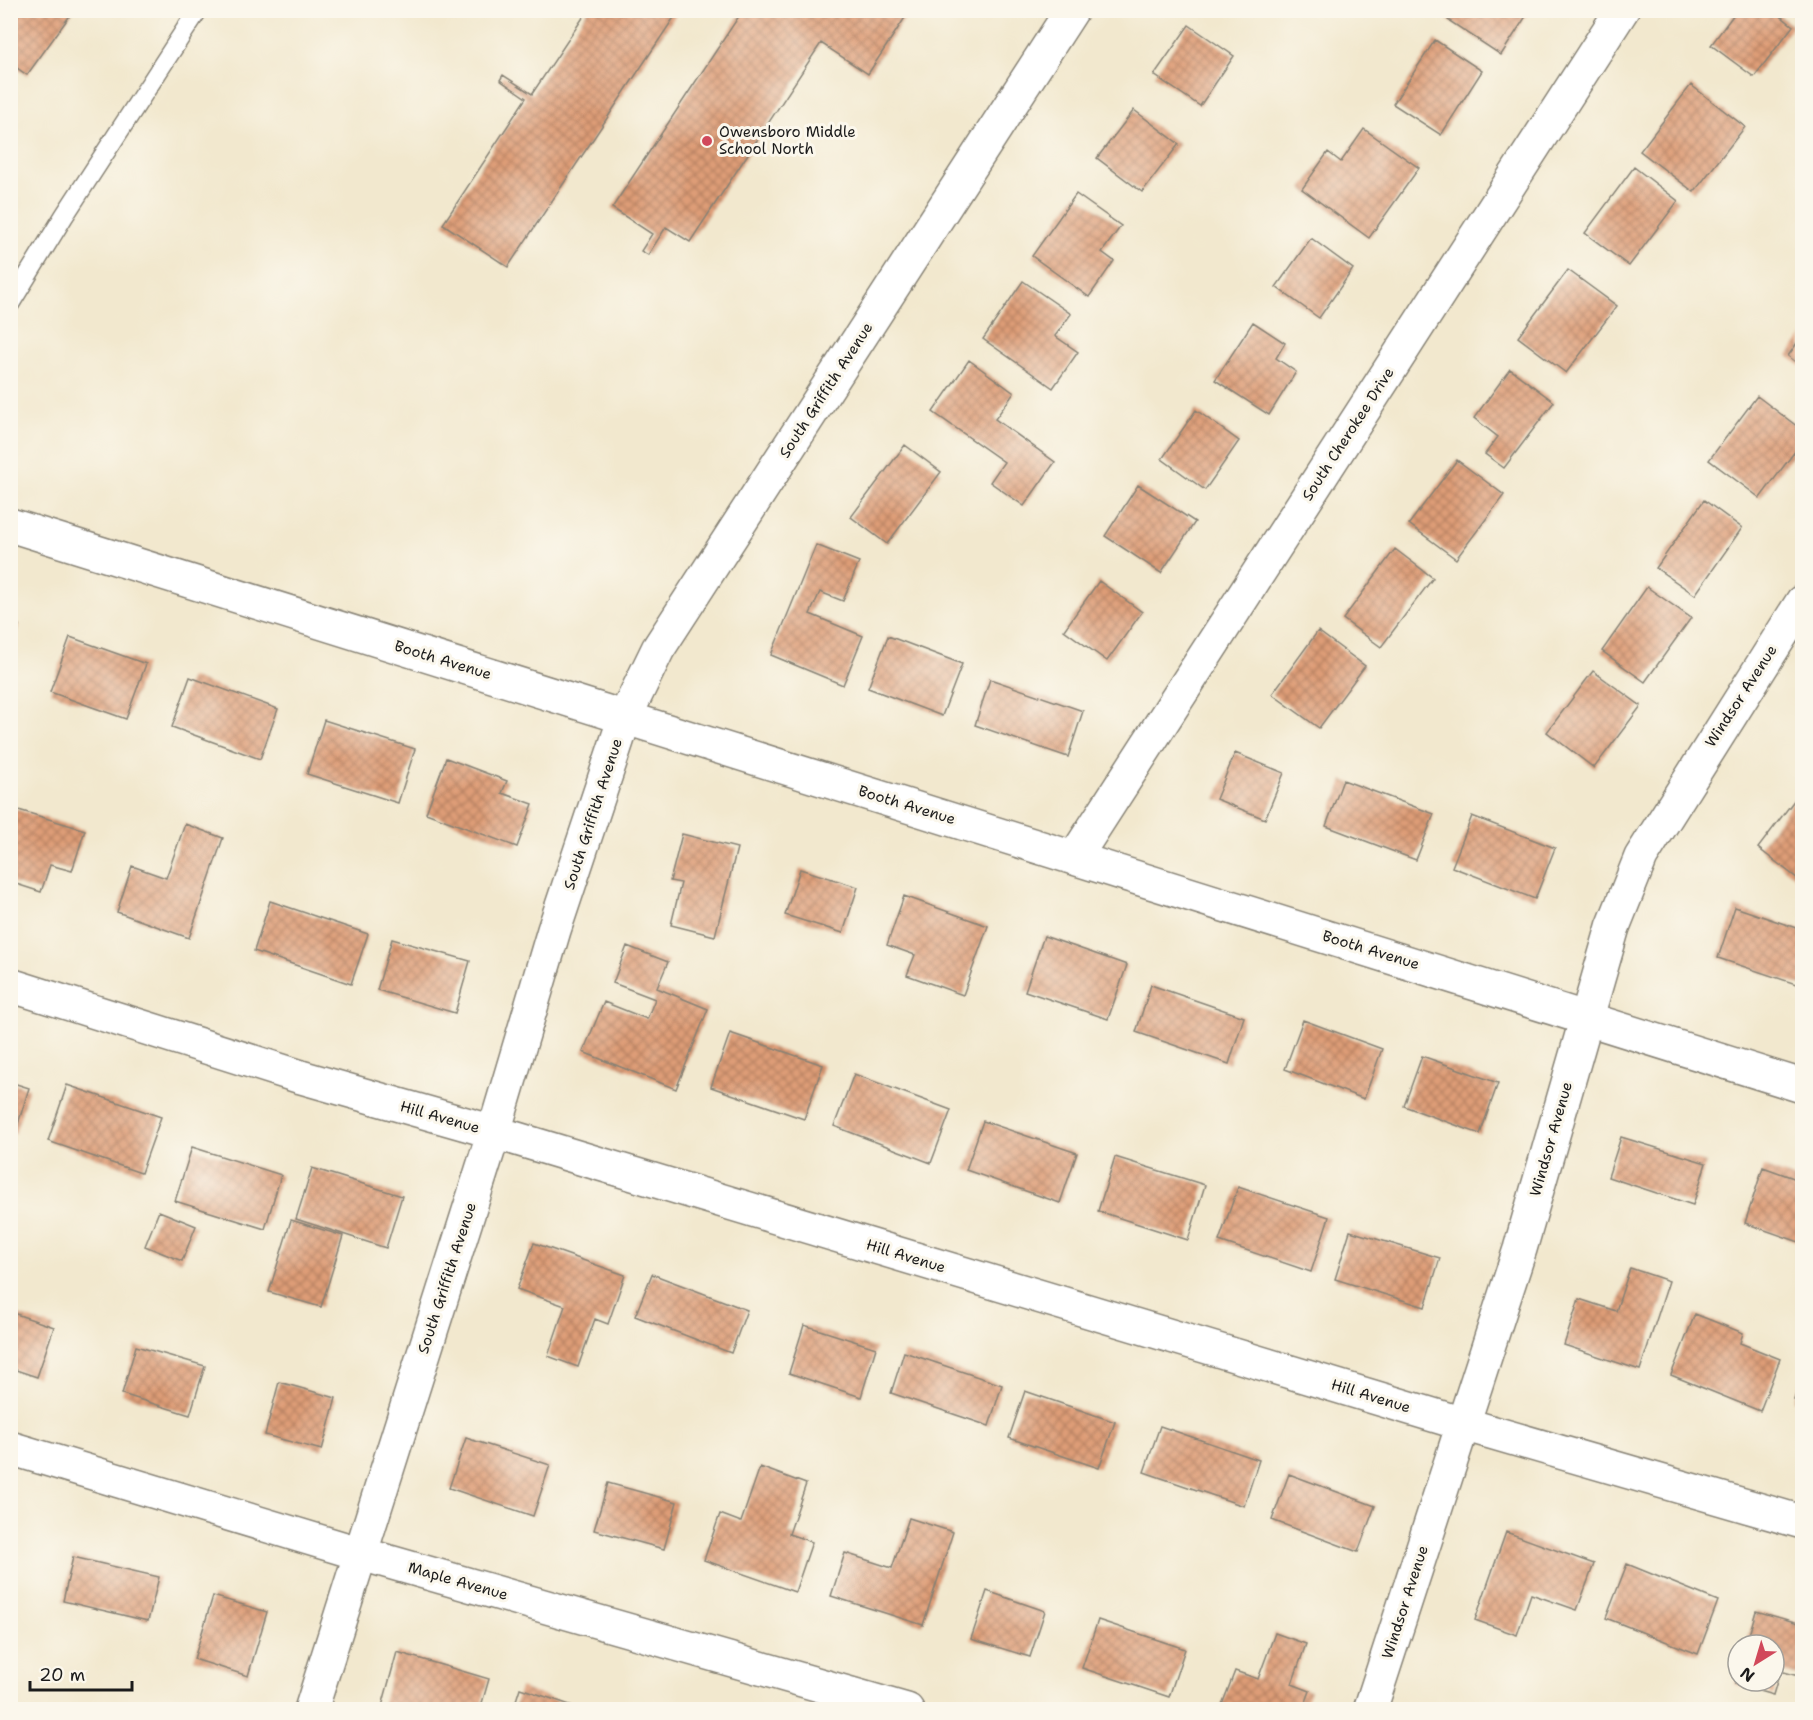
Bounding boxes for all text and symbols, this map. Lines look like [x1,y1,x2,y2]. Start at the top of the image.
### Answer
place label: Owensboro Middle School North [719,122,856,159]
marker: Owensboro Middle School North [700,134,714,148]
street label: South Griffith Avenue [775,318,877,462]
street label: South Cherokee Drive [1297,363,1399,505]
street label: Booth Avenue [392,636,494,684]
street label: Windsor Avenue [1700,641,1782,751]
street label: South Griffith Avenue [559,736,627,892]
street label: Booth Avenue [856,781,958,829]
street label: Booth Avenue [1320,926,1422,974]
street label: Windsor Avenue [1525,1079,1577,1199]
street label: Hill Avenue [398,1096,482,1138]
street label: South Griffith Avenue [413,1200,481,1356]
street label: Hill Avenue [864,1234,948,1278]
street label: Hill Avenue [1329,1374,1413,1418]
street label: Windsor Avenue [1377,1543,1433,1661]
street label: Maple Avenue [406,1557,510,1605]
north arrow [1726,1633,1786,1693]
scale bar [30,1654,132,1692]
text: N [1736,1662,1759,1687]
text: 20 m [39,1663,85,1687]

